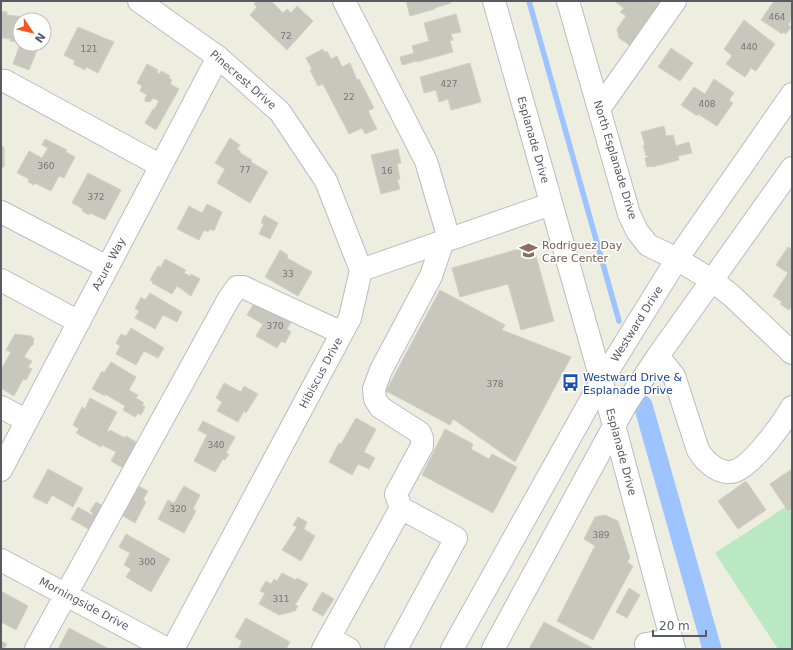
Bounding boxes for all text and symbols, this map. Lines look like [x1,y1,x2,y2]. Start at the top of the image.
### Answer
north arrow [12,12,52,52]
house number: 464 [768,12,786,22]
text: N [32,30,48,45]
house number: 72 [280,31,292,41]
house number: 440 [740,42,758,52]
house number: 121 [80,44,98,54]
street label: Pinecrest Drive [207,48,279,112]
house number: 427 [440,79,458,89]
house number: 22 [343,92,355,102]
street label: Esplanade Drive [514,95,552,185]
street label: North Esplanade Drive [591,99,639,221]
house number: 408 [698,99,716,109]
house number: 360 [37,161,55,171]
house number: 77 [239,165,251,175]
house number: 16 [381,166,393,176]
house number: 372 [87,192,105,202]
street label: Azure Way [90,235,129,293]
place label: Rodriguez Day Care Center [542,239,623,265]
school or university icon: Rodriguez Day Care Center [519,241,539,261]
house number: 33 [282,269,294,279]
street label: Westward Drive [608,284,666,364]
house number: 370 [266,321,284,331]
street label: Hibiscus Drive [297,335,345,411]
place label: Westward Drive & Esplanade Drive [583,371,682,397]
bus stop icon: Westward Drive & Esplanade Drive [560,373,580,393]
house number: 378 [486,379,504,389]
street label: Esplanade Drive [603,407,639,497]
house number: 340 [207,440,225,450]
house number: 320 [169,504,187,514]
house number: 389 [592,530,610,540]
house number: 300 [138,557,156,567]
street label: Morningside Drive [37,575,131,633]
house number: 311 [272,594,290,604]
scale bar [653,612,706,638]
text: 20 m [659,619,690,633]

